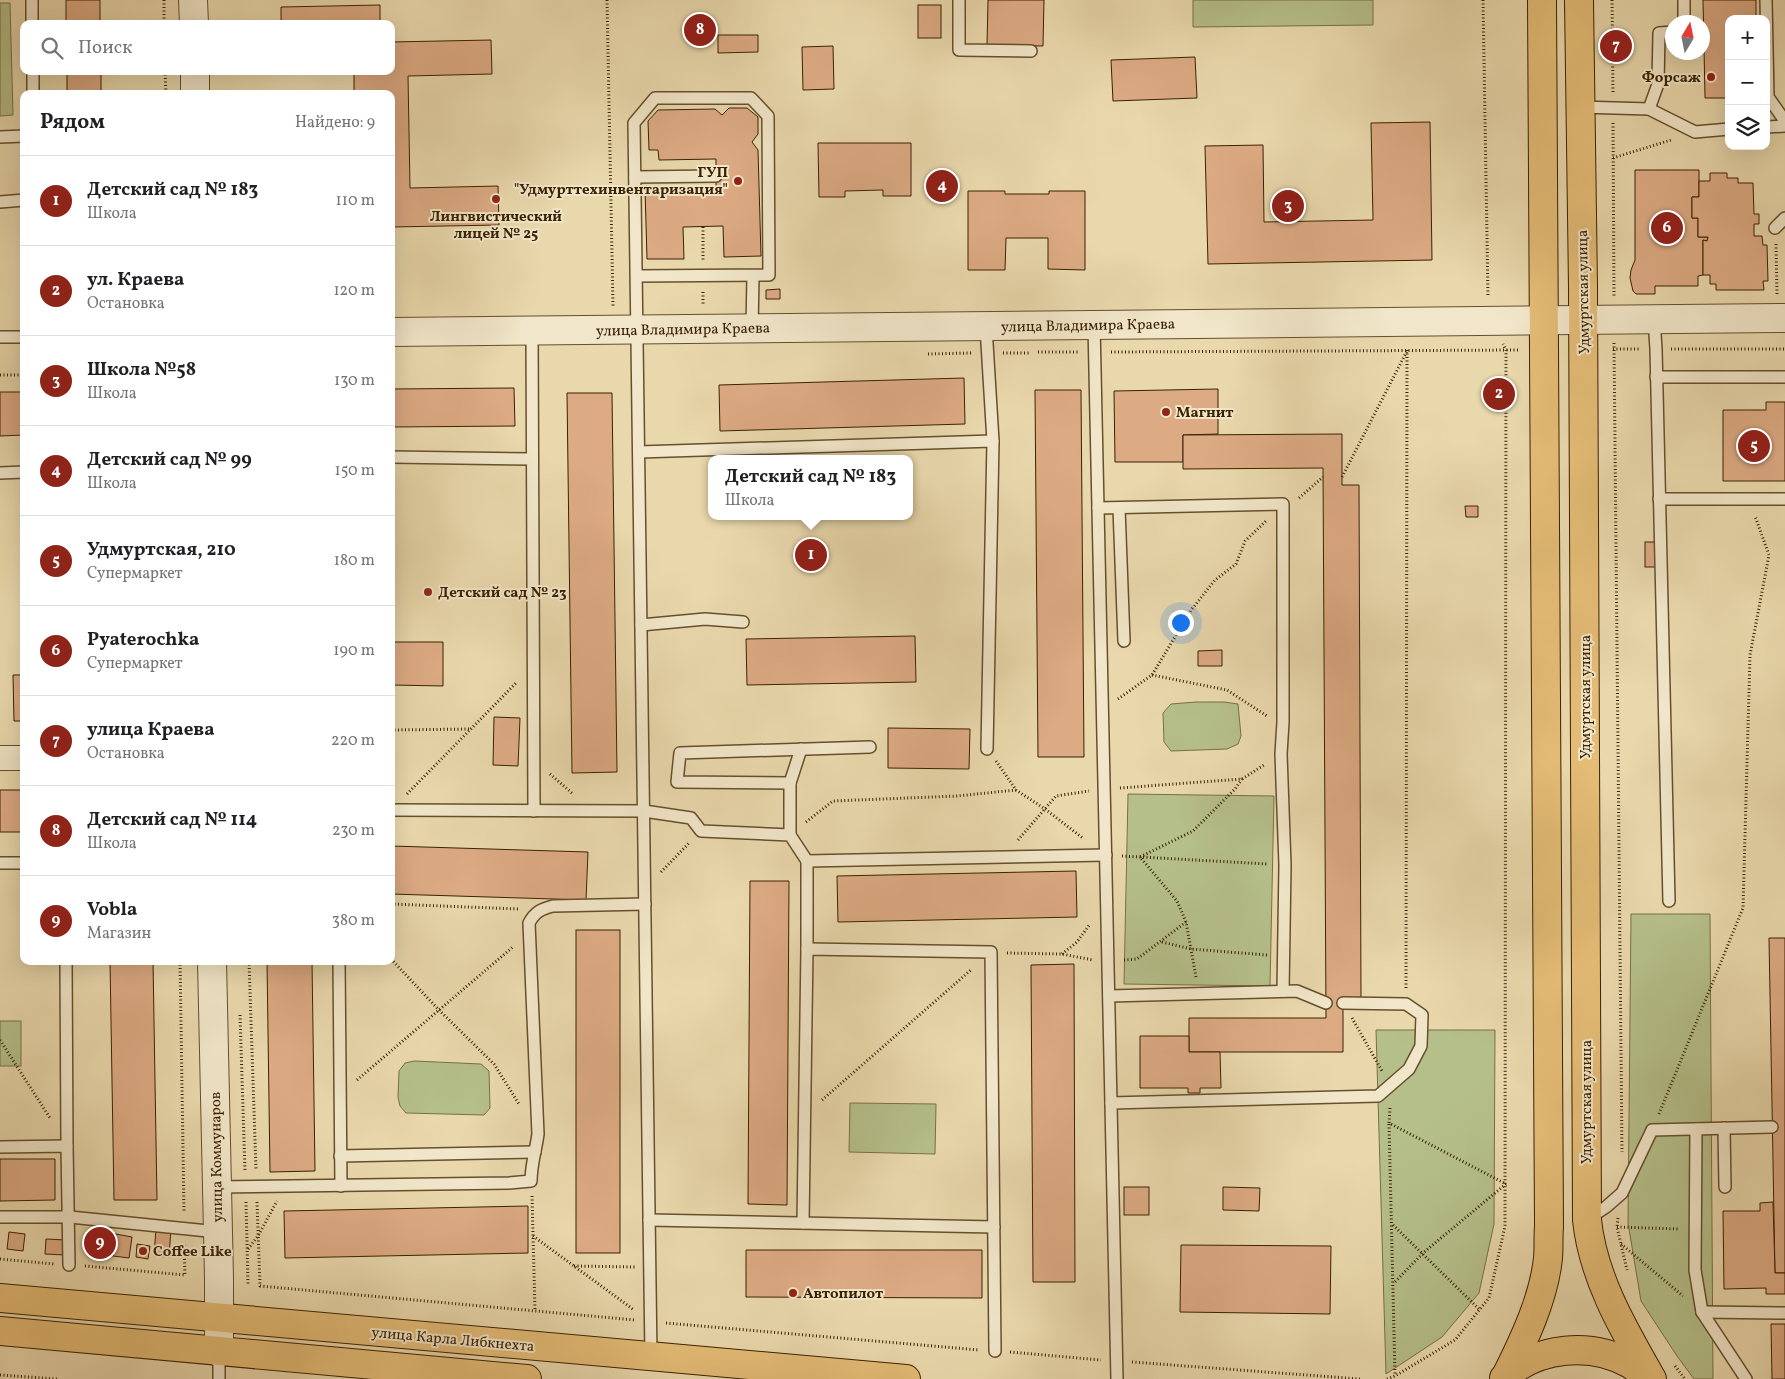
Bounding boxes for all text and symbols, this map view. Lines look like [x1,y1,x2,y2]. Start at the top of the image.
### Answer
pin: 8 [684,11,716,49]
north arrow [1665,15,1710,60]
map controls [1725,15,1770,150]
button: + [1725,15,1770,60]
search box [20,20,395,75]
pin: 7 [1600,27,1632,65]
icon: search [38,34,66,62]
text: Поиск [78,35,132,61]
button: − [1725,60,1770,105]
place label: Форсаж [1642,68,1701,89]
marker: Форсаж [1705,71,1717,83]
button: layers [1725,105,1770,150]
text: Рядом [40,108,105,137]
text: Найдено: 9 [295,112,375,134]
place label: ГУП "Удмурттехинвентаризация" [514,163,728,201]
pin: 4 [926,167,958,205]
marker: ГУП "Удмурттехинвентаризация" [732,175,744,187]
text: Детский сад № 183 [87,177,258,203]
pin: 3 [1272,187,1304,225]
text: 1 [53,190,59,212]
text: 110 m [336,190,375,212]
marker: Лингвистический лицей № 25 [490,193,502,205]
text: Школа [87,203,137,225]
place label: Лингвистический лицей № 25 [430,207,562,245]
pin: 6 [1651,209,1683,247]
street label: Удмуртская улица [1573,230,1596,354]
text: ул. Краева [87,267,184,293]
text: 2 [52,280,60,302]
text: 120 m [333,280,375,302]
text: Остановка [87,293,165,315]
street label: улица Владимира Краева [1001,314,1175,339]
street label: улица Владимира Краева [596,318,770,343]
text: Школа №58 [87,357,196,383]
text: 3 [52,370,60,392]
text: 130 m [334,370,375,392]
pin: 2 [1483,375,1515,413]
text: Школа [87,383,137,405]
place label: Магнит [1176,403,1234,424]
marker: Магнит [1160,406,1172,418]
pin: 5 [1738,427,1770,465]
text: Детский сад № 99 [87,447,252,473]
popup [708,455,913,520]
text: 4 [51,460,61,482]
text: 150 m [334,460,375,482]
text: Детский сад № 183 [725,464,896,490]
text: Школа [87,473,137,495]
text: Школа [725,490,775,512]
pin: 1 [795,536,827,574]
text: Удмуртская, 210 [87,537,236,563]
text: 5 [52,550,60,572]
text: 180 m [334,550,375,572]
text: Супермаркет [87,563,183,585]
place label: Детский сад № 23 [438,583,567,604]
marker: Детский сад № 23 [422,586,434,598]
your location [1168,610,1194,636]
text: Pyaterochka [87,627,199,653]
street label: Удмуртская улица [1576,635,1597,759]
text: 6 [52,640,60,662]
text: 190 m [333,640,375,662]
text: Супермаркет [87,653,183,675]
text: улица Краева [87,717,215,743]
text: 7 [52,730,60,752]
text: 220 m [331,730,375,752]
text: Остановка [87,743,165,765]
text: Детский сад № 114 [87,807,257,833]
text: 8 [52,820,60,842]
text: 230 m [332,820,375,842]
text: Школа [87,833,137,855]
text: Vobla [87,897,137,923]
text: 9 [52,910,60,932]
text: 380 m [332,910,375,932]
text: Магазин [87,923,151,945]
street label: Удмуртская улица [1577,1040,1598,1164]
street label: улица Коммунаров [206,1091,229,1223]
pin: 9 [84,1224,116,1262]
place label: Coffee Like [153,1242,232,1263]
marker: Coffee Like [137,1245,149,1257]
place label: Автопилот [803,1284,884,1305]
marker: Автопилот [787,1287,799,1299]
street label: улица Карла Либкнехта [370,1323,535,1358]

